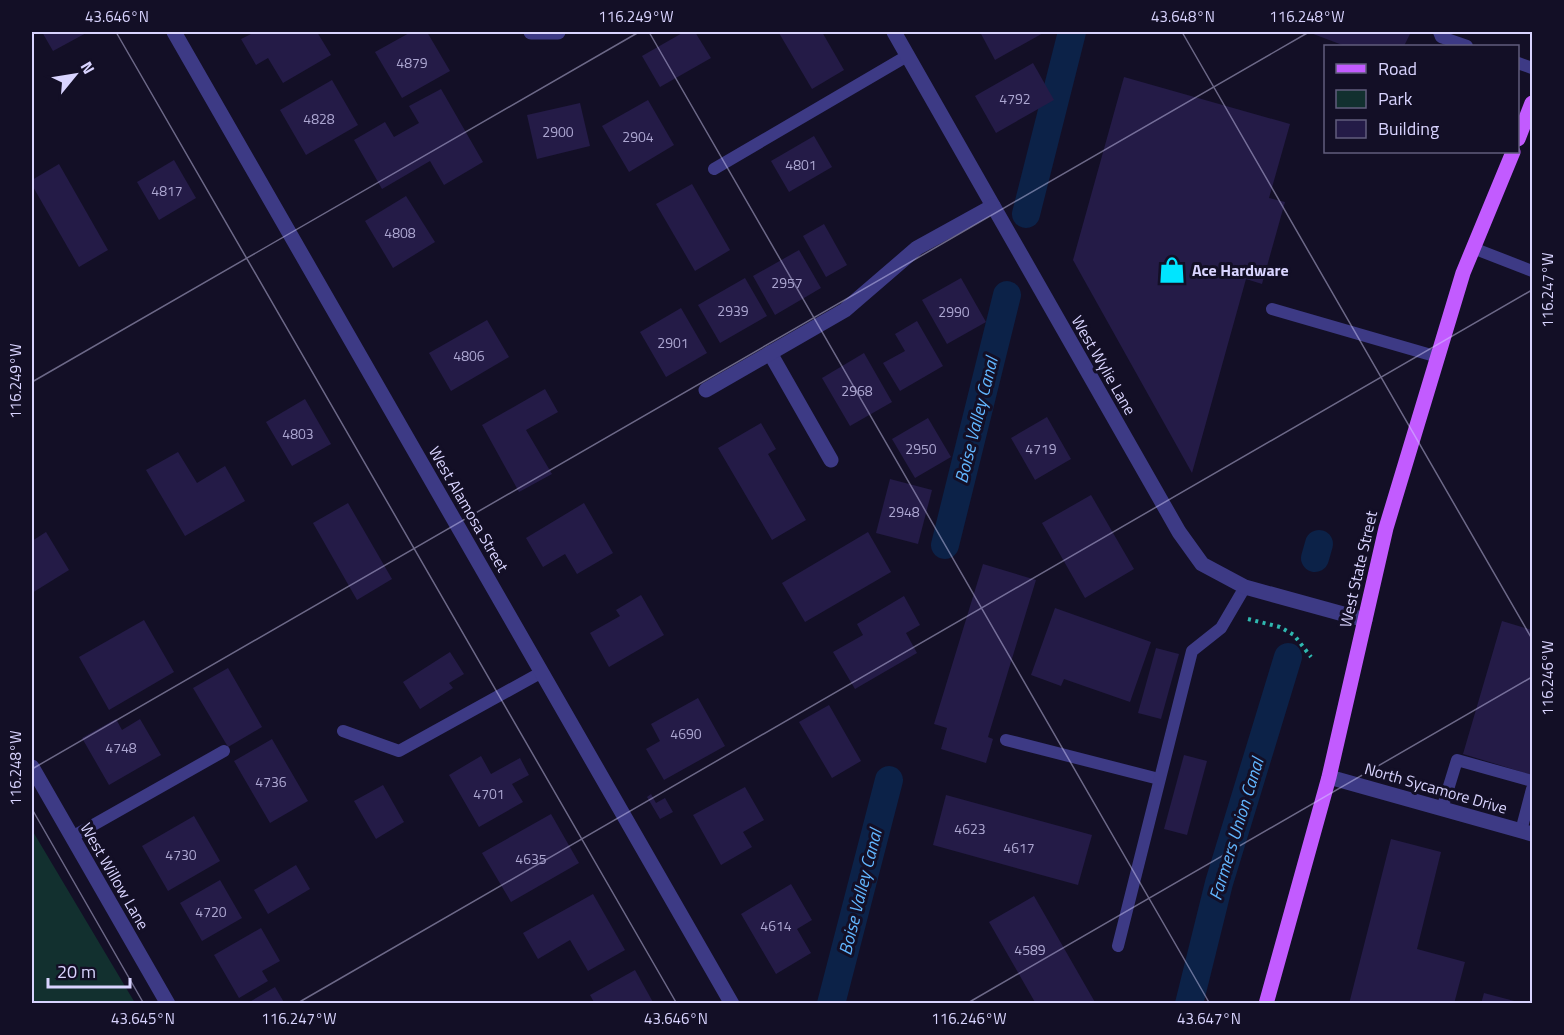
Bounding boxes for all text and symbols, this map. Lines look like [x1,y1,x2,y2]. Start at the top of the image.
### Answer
text: 43.646°N [85,5,149,28]
text: 116.249°W [598,5,674,28]
text: 43.648°N [1151,5,1215,28]
text: 116.248°W [1269,5,1345,28]
north arrow [45,45,105,105]
legend [1324,45,1519,153]
house number: 4879 [396,52,428,73]
text: Road [1378,55,1417,82]
text: N [75,57,101,78]
text: Park [1378,85,1413,112]
house number: 4792 [999,88,1031,109]
house number: 4828 [303,108,335,129]
text: Building [1378,115,1439,142]
house number: 2900 [542,121,574,142]
house number: 2904 [622,126,654,147]
house number: 4801 [785,154,817,175]
house number: 4817 [151,180,183,201]
house number: 4808 [384,222,416,243]
text: 116.247°W [1536,252,1559,328]
shop icon: Ace Hardware [1157,255,1187,285]
place label: Ace Hardware [1192,258,1289,282]
house number: 2957 [771,272,803,293]
house number: 2939 [717,300,749,321]
house number: 2990 [938,301,970,322]
street label: West Wylie Lane [1066,311,1142,419]
house number: 2901 [657,332,689,353]
text: 116.249°W [4,343,27,419]
house number: 4806 [453,345,485,366]
water label: Boise Valley Canal [947,352,1005,486]
house number: 2968 [841,380,873,401]
house number: 4803 [282,423,314,444]
house number: 2950 [905,438,937,459]
house number: 4719 [1025,438,1057,459]
street label: West Alamosa Street [423,442,515,577]
house number: 2948 [888,501,920,522]
street label: West State Street [1333,508,1383,630]
text: 116.246°W [1536,640,1559,716]
house number: 4690 [670,723,702,744]
text: 116.248°W [4,730,27,806]
house number: 4748 [105,737,137,758]
water label: Farmers Union Canal [1202,752,1271,904]
street label: North Sycamore Drive [1362,756,1510,820]
house number: 4736 [255,771,287,792]
house number: 4701 [473,783,505,804]
street label: West Willow Lane [75,818,155,934]
house number: 4623 [954,818,986,839]
water label: Boise Valley Canal [831,824,889,958]
house number: 4617 [1003,837,1035,858]
house number: 4730 [165,844,197,865]
house number: 4635 [515,848,547,869]
house number: 4720 [195,901,227,922]
house number: 4614 [760,915,792,936]
house number: 4589 [1014,939,1046,960]
scale bar [48,951,130,989]
text: 20 m [57,958,96,985]
text: 43.645°N [111,1007,175,1030]
text: 116.247°W [261,1007,337,1030]
text: 43.646°N [644,1007,708,1030]
text: 116.246°W [931,1007,1007,1030]
text: 43.647°N [1177,1007,1241,1030]

